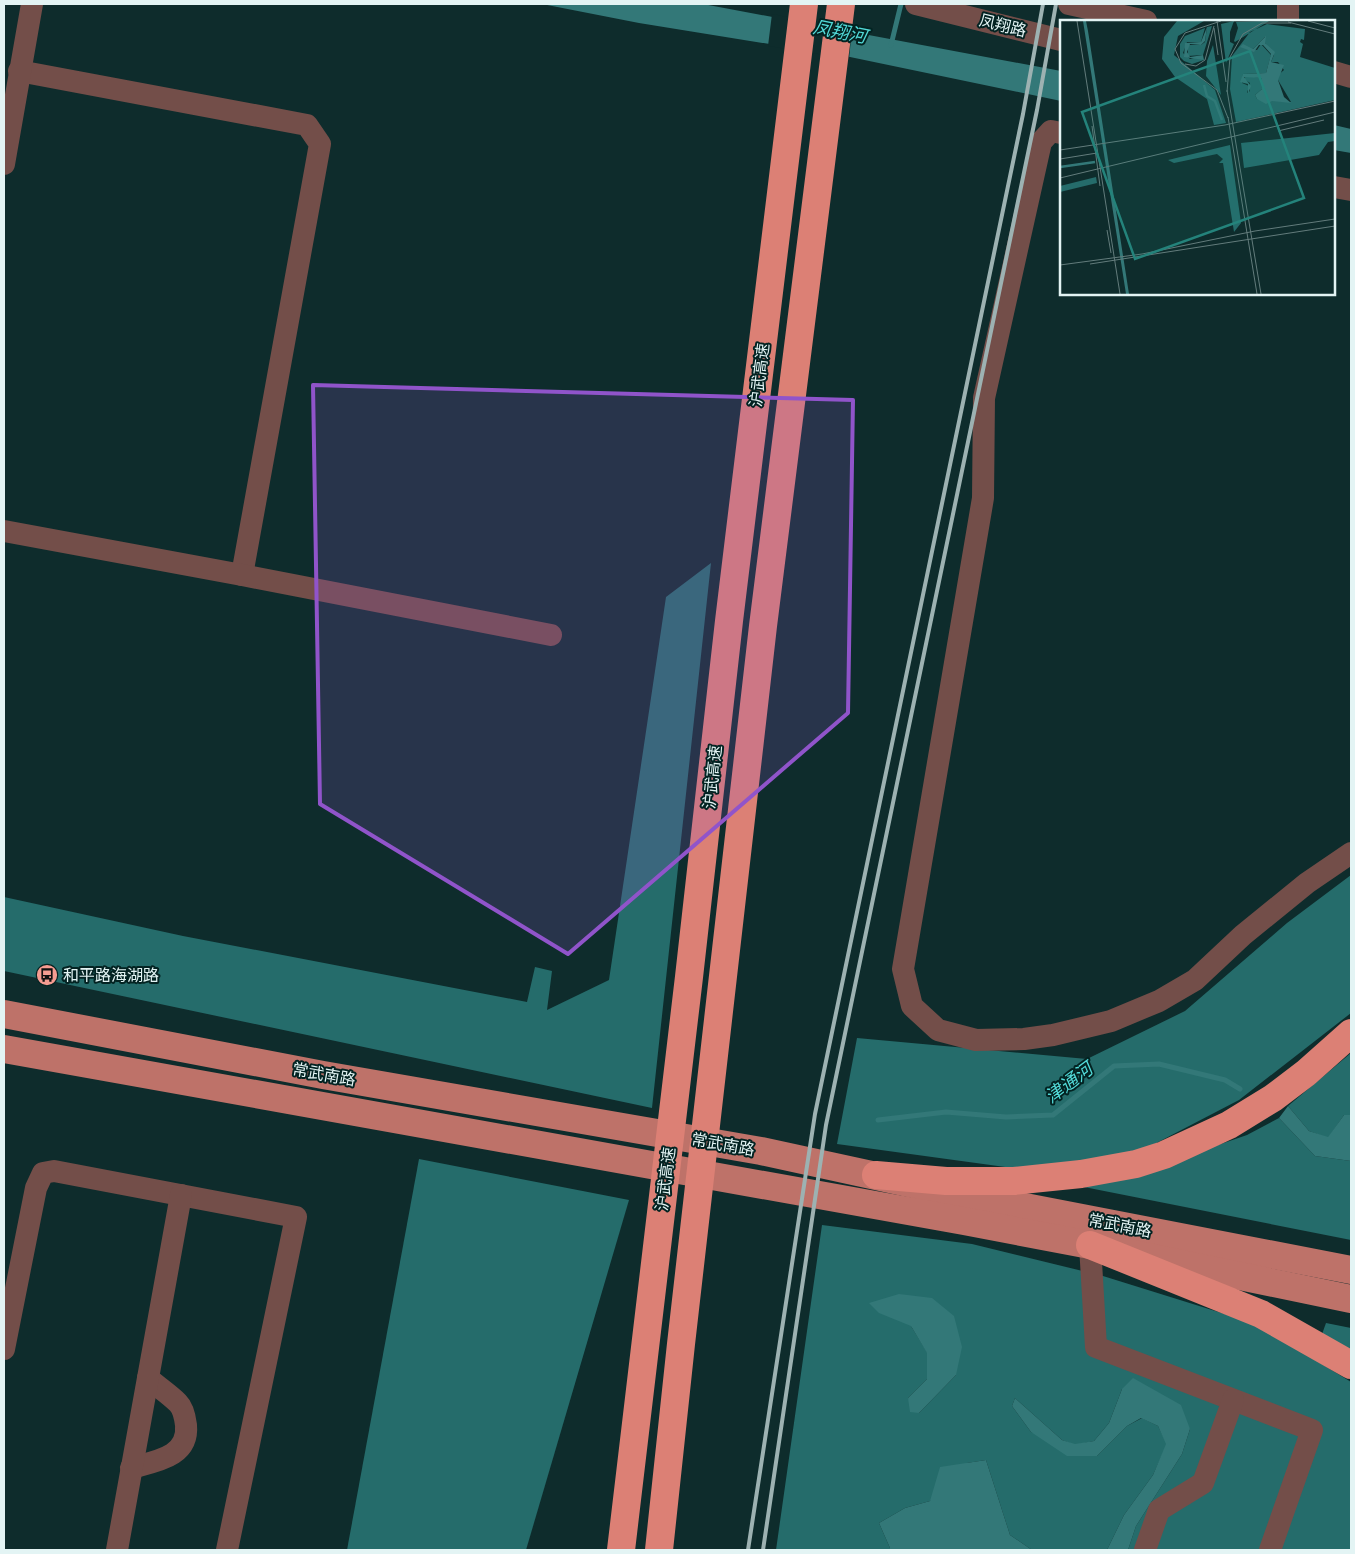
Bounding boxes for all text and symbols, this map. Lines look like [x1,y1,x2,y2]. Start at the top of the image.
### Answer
street label: 凤翔路 [977,9,1029,41]
water label: 凤翔河 [811,15,872,49]
inset map [1060,20,1335,295]
street label: 沪武高速 [745,342,774,408]
street label: 沪武高速 [699,744,726,810]
bus stop icon: 和平路海湖路 [35,963,59,987]
place label: 和平路海湖路 [63,965,159,986]
water label: 津通河 [1040,1055,1100,1108]
street label: 常武南路 [291,1059,357,1090]
street label: 常武南路 [690,1129,756,1160]
street label: 沪武高速 [651,1146,680,1212]
street label: 常武南路 [1086,1209,1153,1242]

